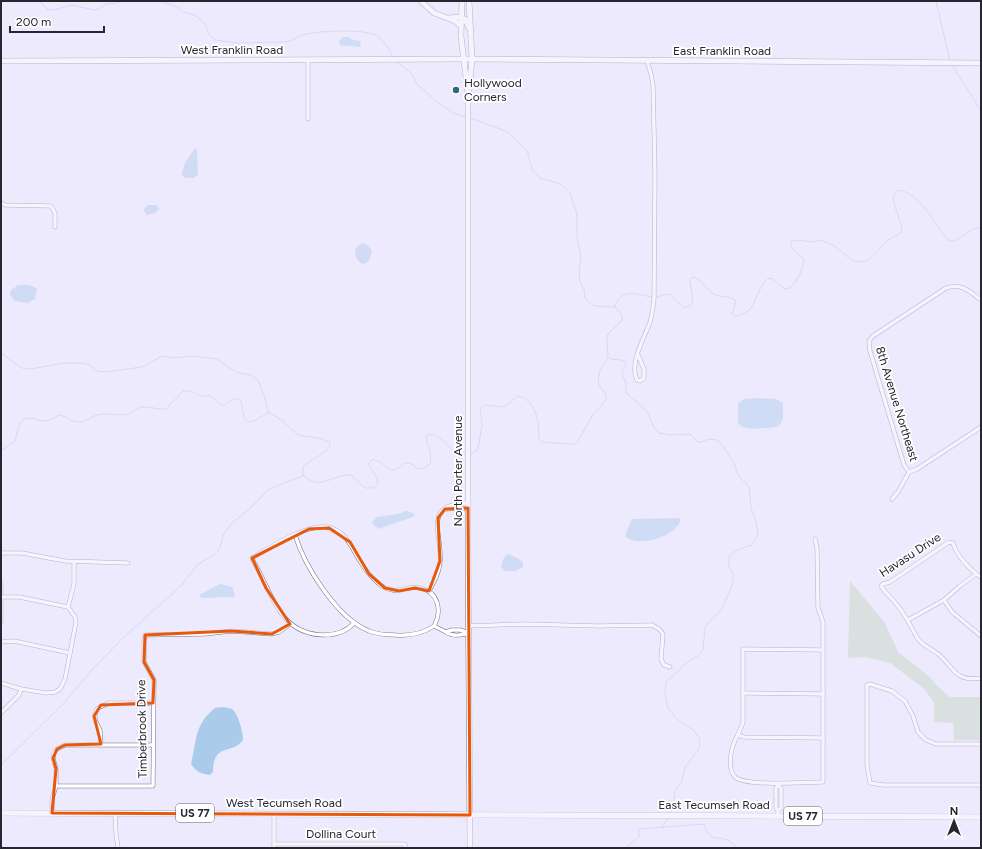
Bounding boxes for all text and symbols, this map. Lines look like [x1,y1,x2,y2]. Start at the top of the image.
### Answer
scale bar [10,8,104,34]
text: 200 m [16,15,51,29]
street label: West Franklin Road [181,43,283,57]
street label: East Franklin Road [673,44,771,58]
place label: Hollywood Corners [464,76,522,104]
marker: Hollywood Corners [451,85,461,95]
street label: 8th Avenue Northeast [873,345,921,464]
street label: North Porter Avenue [451,415,465,527]
street label: Havasu Drive [877,530,944,580]
street label: Timberbrook Drive [134,679,150,779]
street label: West Tecumseh Road [226,796,342,810]
street label: East Tecumseh Road [658,798,770,812]
north arrow [934,801,974,841]
road number: US 77 [176,804,214,822]
text: N [950,805,958,818]
road number: US 77 [784,807,822,825]
street label: Dollina Court [306,827,376,841]

